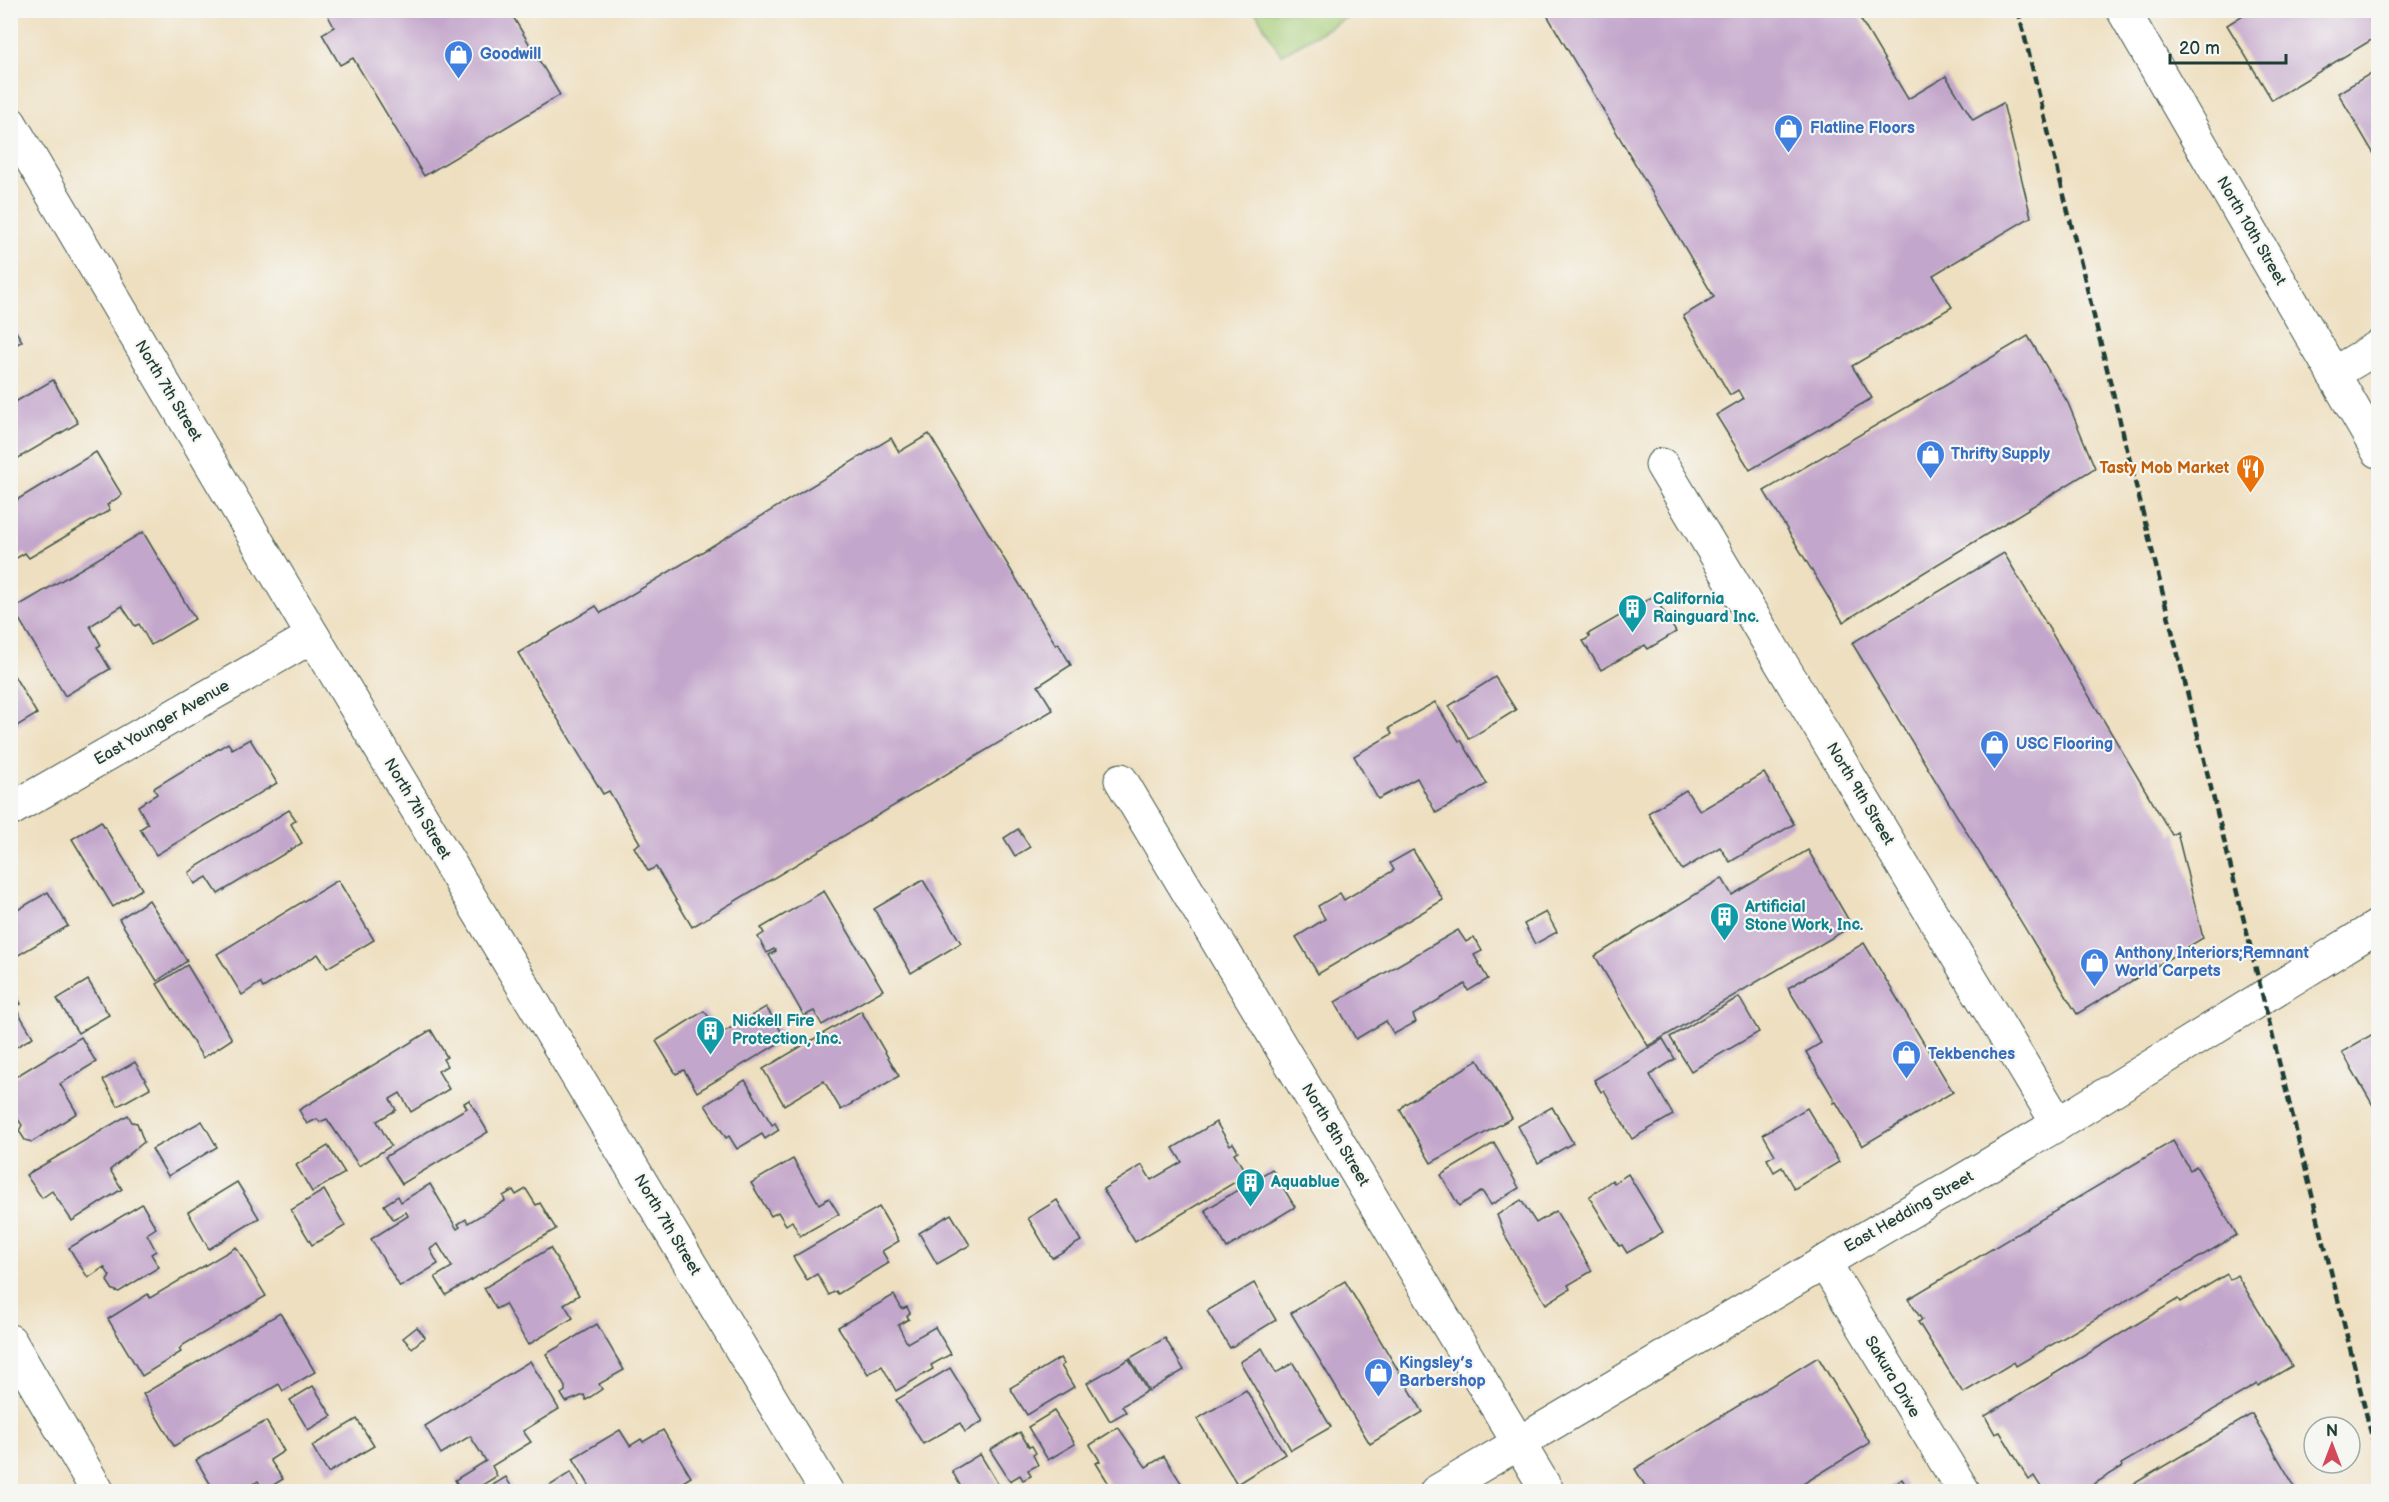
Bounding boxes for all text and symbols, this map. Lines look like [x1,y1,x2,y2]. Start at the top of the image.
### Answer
scale bar [2170,27,2286,65]
shop icon: Goodwill [443,38,475,80]
text: 20 m [2179,38,2220,59]
place label: Goodwill [480,45,541,64]
shop icon: Flatline Floors [1773,112,1805,154]
place label: Flatline Floors [1810,119,1915,138]
street label: North 10th Street [2212,173,2290,289]
street label: North 7th Street [130,337,206,445]
shop icon: Thrifty Supply [1914,438,1946,480]
place label: Thrifty Supply [1951,445,2051,464]
restaurant icon: Tasty Mob Market [2234,452,2266,494]
place label: Tasty Mob Market [2099,459,2230,478]
place label: California Rainguard Inc. [1653,590,1760,627]
building icon: California Rainguard Inc. [1616,592,1648,634]
street label: East Younger Avenue [91,676,233,770]
shop icon: USC Flooring [1979,728,2011,770]
place label: USC Flooring [2016,735,2113,754]
street label: North 9th Street [1822,739,1898,849]
street label: North 7th Street [379,755,455,863]
place label: Artificial Stone Work, Inc. [1744,898,1864,935]
building icon: Artificial Stone Work, Inc. [1708,900,1740,942]
place label: Anthony Interiors;Remnant World Carpets [2114,944,2310,981]
shop icon: Anthony Interiors;Remnant World Carpets [2078,946,2110,988]
place label: Nickell Fire Protection, Inc. [732,1012,842,1049]
building icon: Nickell Fire Protection, Inc. [695,1014,727,1056]
shop icon: Tekbenches [1891,1038,1923,1080]
place label: Tekbenches [1928,1045,2015,1064]
street label: North 8th Street [1297,1080,1373,1190]
building icon: Aquablue [1234,1166,1266,1208]
street label: East Hedding Street [1841,1167,1977,1257]
street label: North 7th Street [629,1171,705,1279]
place label: Aquablue [1270,1173,1340,1192]
street label: Sakura Drive [1860,1333,1924,1422]
place label: Kingsley’s Barbershop [1399,1354,1486,1391]
shop icon: Kingsley’s Barbershop [1362,1356,1394,1398]
north arrow [2302,1415,2362,1475]
text: N [2326,1422,2338,1441]

